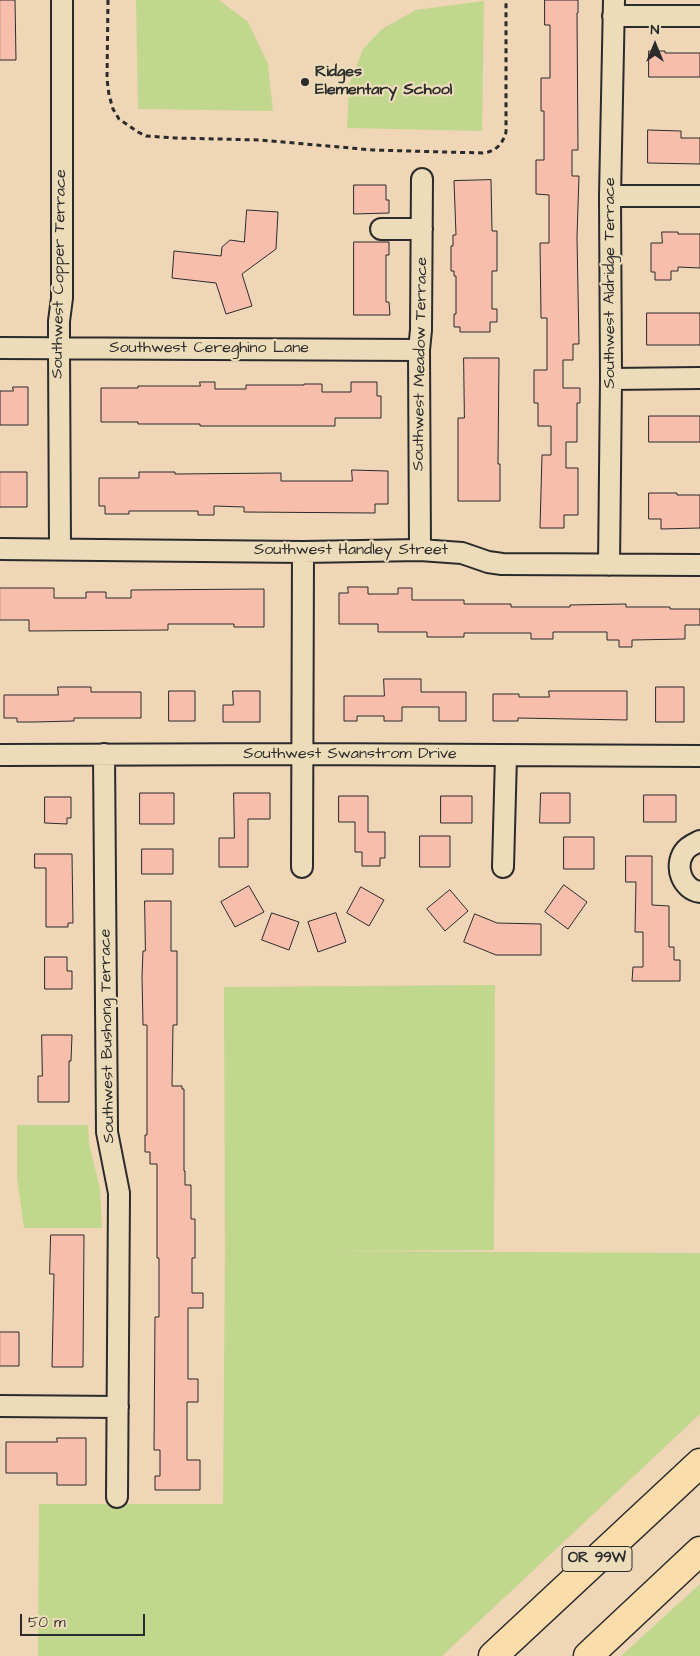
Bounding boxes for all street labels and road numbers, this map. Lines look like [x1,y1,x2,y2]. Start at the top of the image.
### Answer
street label: Southwest Copper Terrace [49,169,71,379]
street label: Southwest Aldridge Terrace [601,177,621,389]
street label: Southwest Meadow Terrace [410,257,432,471]
street label: Southwest Cereghino Lane [109,339,309,359]
street label: Southwest Handley Street [254,541,448,561]
street label: Southwest Swanstrom Drive [243,745,457,765]
street label: Southwest Bushong Terrace [97,929,119,1143]
road number: OR 99W [562,1546,632,1572]

